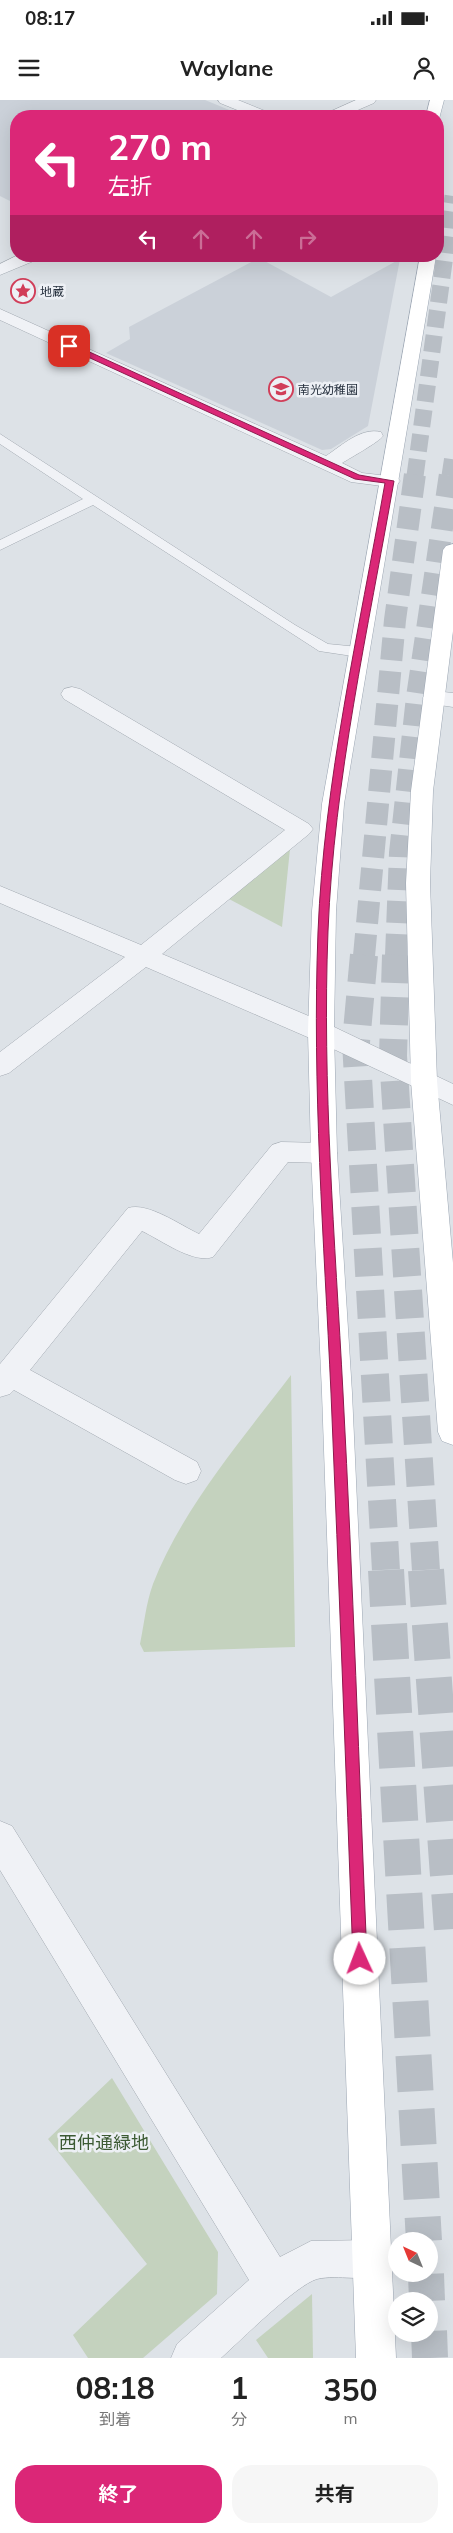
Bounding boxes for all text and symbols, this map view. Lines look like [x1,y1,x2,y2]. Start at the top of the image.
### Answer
text: 08:17 [25,6,75,30]
icon: menu [15,54,43,82]
text: Waylane [180,54,273,82]
icon: person [410,54,438,82]
text: 270 m [108,125,212,169]
icon: left [25,130,90,195]
text: 左折 [108,172,152,200]
icon: left [134,225,162,253]
icon: ahead [187,225,215,253]
icon: ahead [240,225,268,253]
icon: right [293,225,321,253]
place icon: 地蔵 [10,278,36,304]
place label: 地蔵 [40,284,64,299]
pin [48,325,90,367]
icon: arrive [55,332,83,360]
school or university icon: 南光幼稚園 [268,376,294,402]
place label: 南光幼稚園 [298,382,358,397]
position arrow [333,1932,385,1984]
park label: 西仲通緑地 [59,2131,149,2154]
north arrow [388,2232,438,2282]
map controls [388,2232,438,2342]
button: layers [388,2292,438,2342]
text: 08:18 [75,2369,155,2407]
text: 1 [230,2369,248,2407]
text: 350 [324,2371,378,2409]
text: m [344,2408,358,2428]
text: 到着 [99,2409,131,2429]
text: 分 [231,2409,247,2429]
button: 終了 [15,2465,222,2523]
button: 共有 [232,2465,438,2523]

